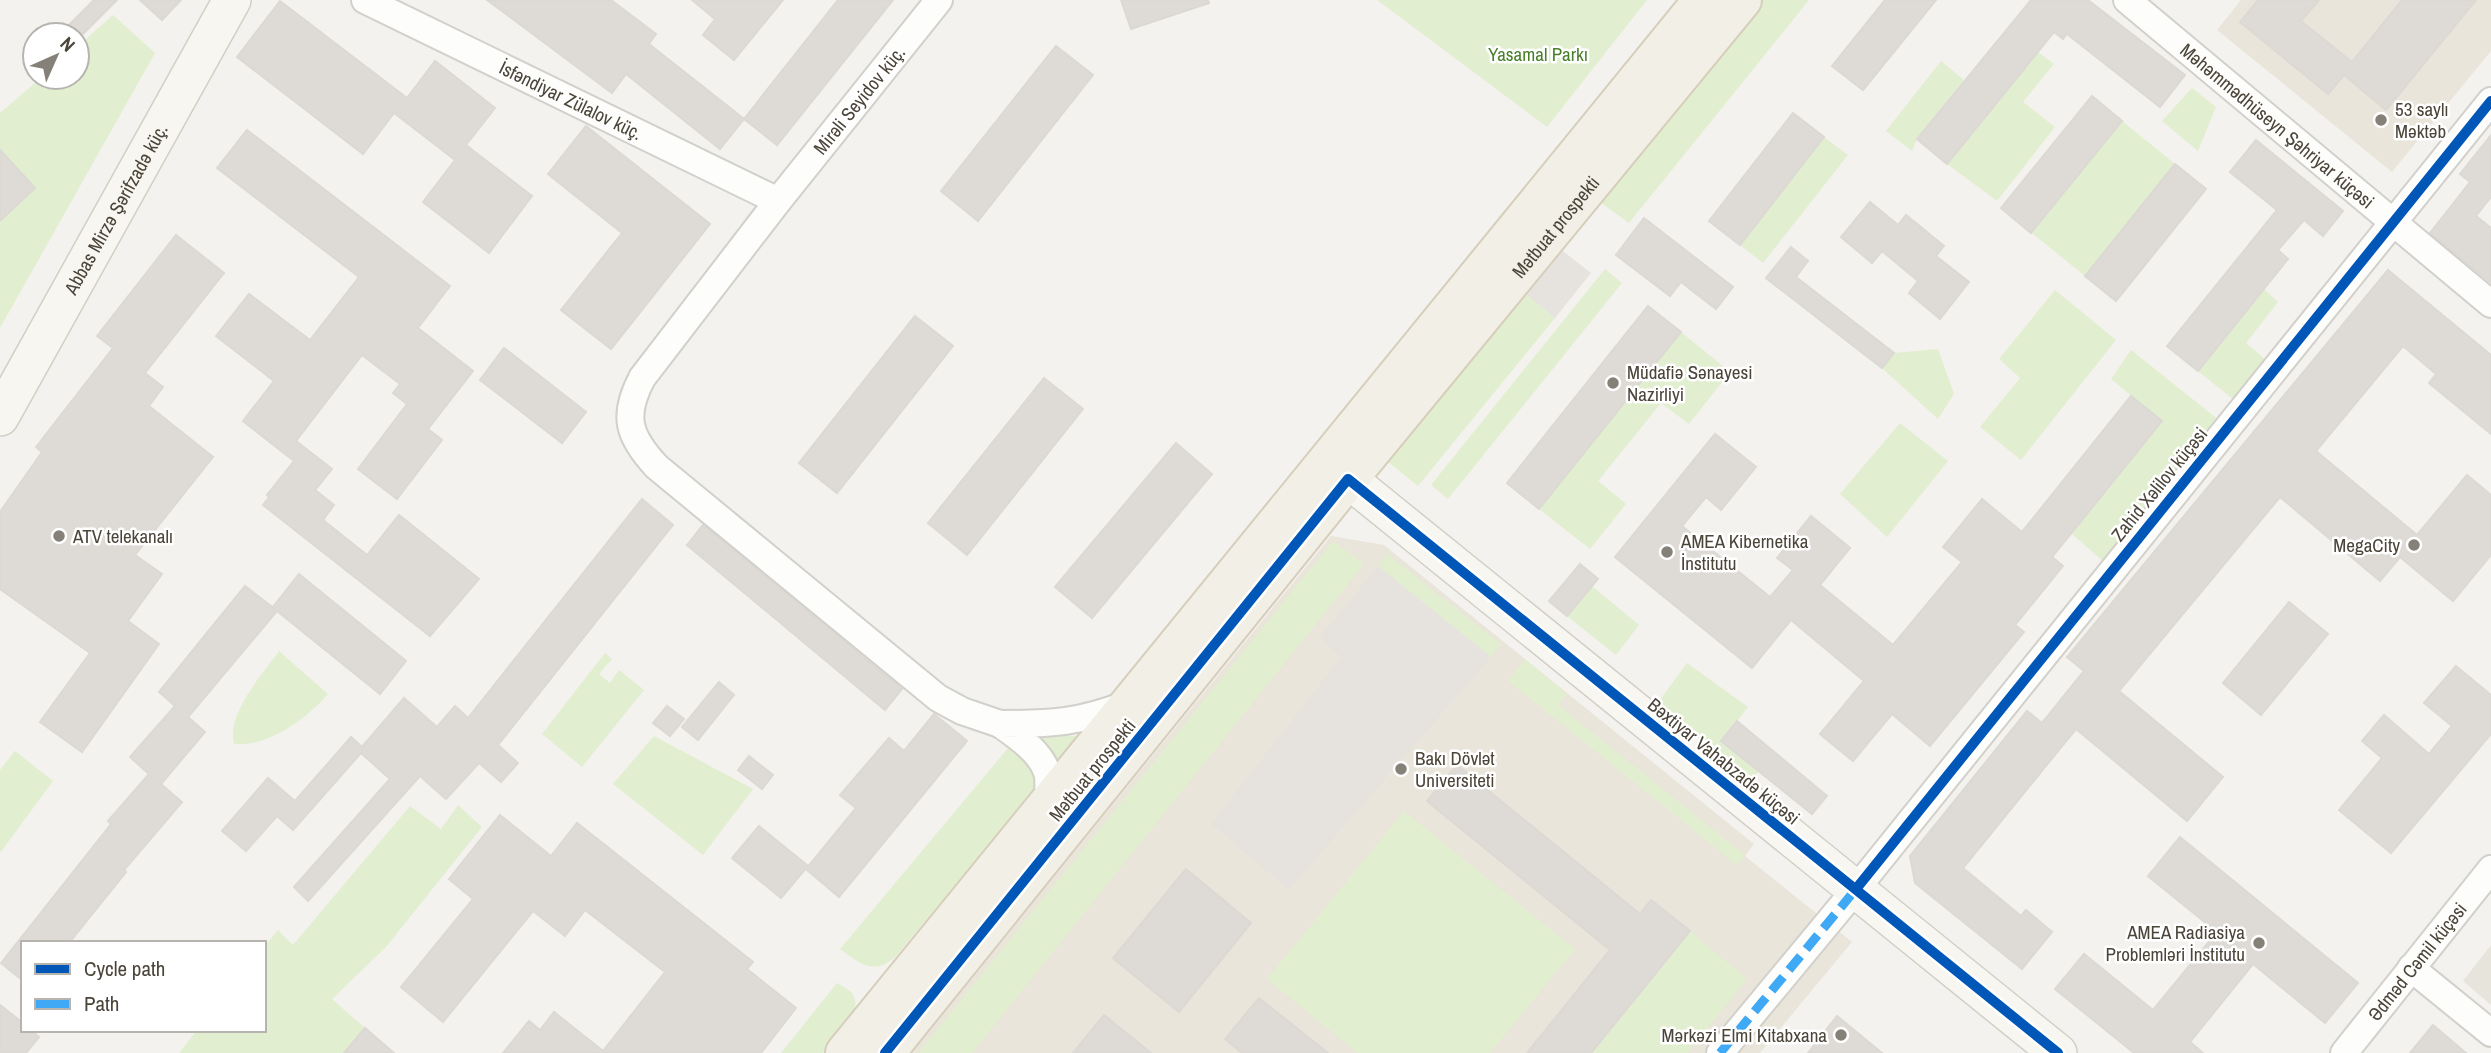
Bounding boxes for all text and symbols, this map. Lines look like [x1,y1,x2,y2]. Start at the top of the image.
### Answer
north arrow [21,21,91,91]
text: N [55,31,81,57]
street label: Məhəmmədhüseyn Şəhriyar küçəsi [2175,37,2380,214]
street label: Mirəli Seyidov küç. [807,40,911,160]
park label: Yasamal Parkı [1488,41,1588,67]
street label: İsfəndiyar Zülalov küç. [495,54,647,146]
place label: 53 saylı Məktəb [2395,96,2449,144]
marker: 53 saylı Məktəb [2373,112,2389,128]
street label: Abbas Mirzə Şərifzadə küç. [57,119,174,300]
street label: Mətbuat prospekti [1506,170,1605,283]
place label: Müdafiə Sənayesi Nazirliyi [1627,359,1753,407]
marker: Müdafiə Sənayesi Nazirliyi [1605,375,1621,391]
street label: Zahid Xəlilov küçəsi [2105,421,2213,547]
place label: ATV telekanalı [72,523,173,549]
marker: ATV telekanalı [51,528,67,544]
place label: AMEA Kibernetika İnstitutu [1680,528,1809,576]
place label: MegaCity [2333,532,2400,558]
marker: MegaCity [2406,537,2422,553]
marker: AMEA Kibernetika İnstitutu [1659,544,1675,560]
street label: Bəxtiyar Vahabzadə küçəsi [1643,692,1805,830]
street label: Mətbuat prospekti [1043,713,1141,827]
place label: Bakı Dövlət Universiteti [1415,745,1495,793]
marker: Bakı Dövlət Universiteti [1393,761,1409,777]
street label: Ədməd Cəmil küçəsi [2362,897,2472,1026]
place label: AMEA Radiasiya Problemləri İnstitutu [2106,919,2245,967]
marker: AMEA Radiasiya Problemləri İnstitutu [2251,935,2267,951]
legend [21,941,266,1032]
text: Cycle path [84,954,165,983]
text: Path [84,989,119,1018]
place label: Mərkəzi Elmi Kitabxana [1662,1022,1827,1048]
marker: Mərkəzi Elmi Kitabxana [1833,1027,1849,1043]

